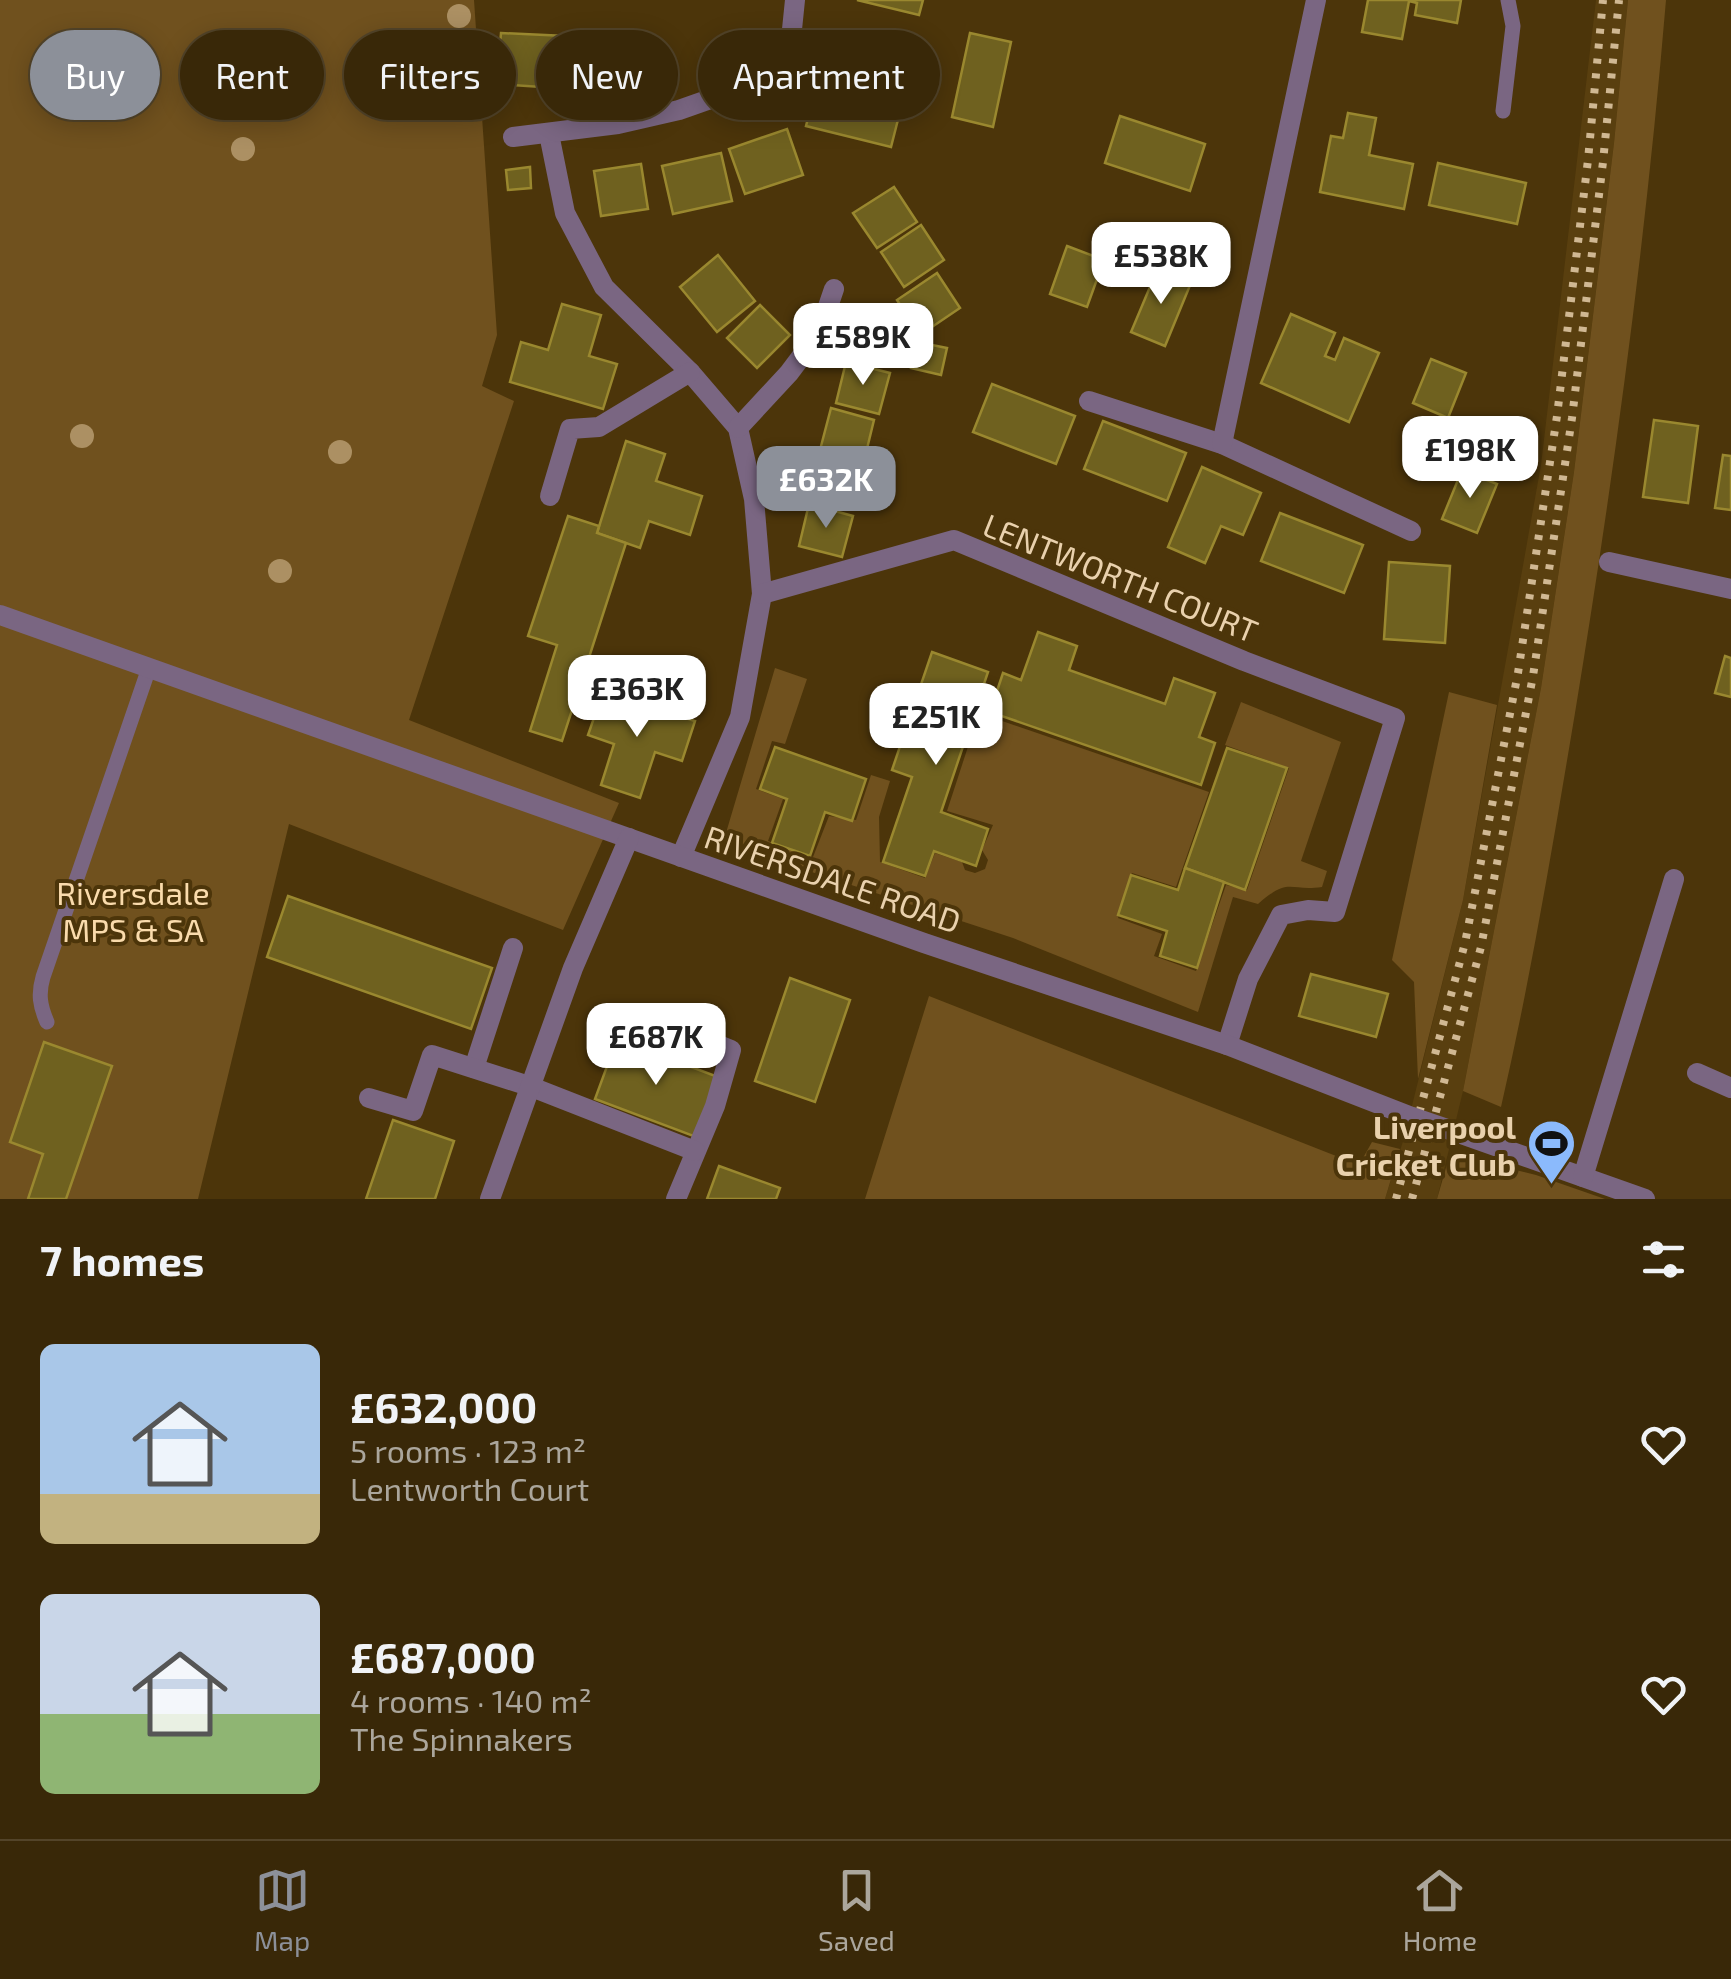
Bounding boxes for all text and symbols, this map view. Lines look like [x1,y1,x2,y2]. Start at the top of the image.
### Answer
chip: Buy [30,30,160,120]
chip: Rent [180,30,324,120]
chip: Filters [344,30,516,120]
chip: New [536,30,678,120]
chip: Apartment [698,30,940,120]
pin: £538K [1091,222,1231,307]
text: £538K [1114,235,1208,273]
pin: £589K [793,303,933,388]
text: £589K [815,316,911,354]
pin: £198K [1400,416,1540,501]
text: £198K [1424,429,1516,467]
pin: £632K [756,446,896,531]
text: £632K [779,459,873,497]
street label: LENTWORTH COURT [978,505,1264,649]
pin: £363K [567,655,707,740]
text: £363K [590,668,684,706]
pin: £251K [866,683,1006,768]
text: £251K [891,696,981,734]
street label: RIVERSDALE ROAD [700,816,966,940]
park label: Riversdale MPS & SA [56,873,210,948]
pin: £687K [586,1003,726,1088]
text: £687K [609,1016,703,1054]
place label: Liverpool Cricket Club [1336,1107,1516,1182]
sports icon: Liverpool Cricket Club [1525,1118,1577,1186]
icon: filters [1636,1232,1691,1287]
text: 7 homes [40,1234,204,1284]
text: £632,000 [350,1381,537,1431]
icon: home [120,1384,240,1504]
icon: heart [1636,1417,1691,1472]
text: 5 rooms · 123 m² [350,1431,586,1469]
text: Lentworth Court [350,1469,589,1507]
text: £687,000 [350,1631,536,1681]
icon: home [120,1634,240,1754]
icon: heart [1636,1667,1691,1722]
text: 4 rooms · 140 m² [350,1681,592,1719]
text: The Spinnakers [350,1719,573,1757]
tab: Map [254,1863,310,1957]
tab: Saved [818,1863,895,1957]
tab: Home [1403,1863,1477,1957]

